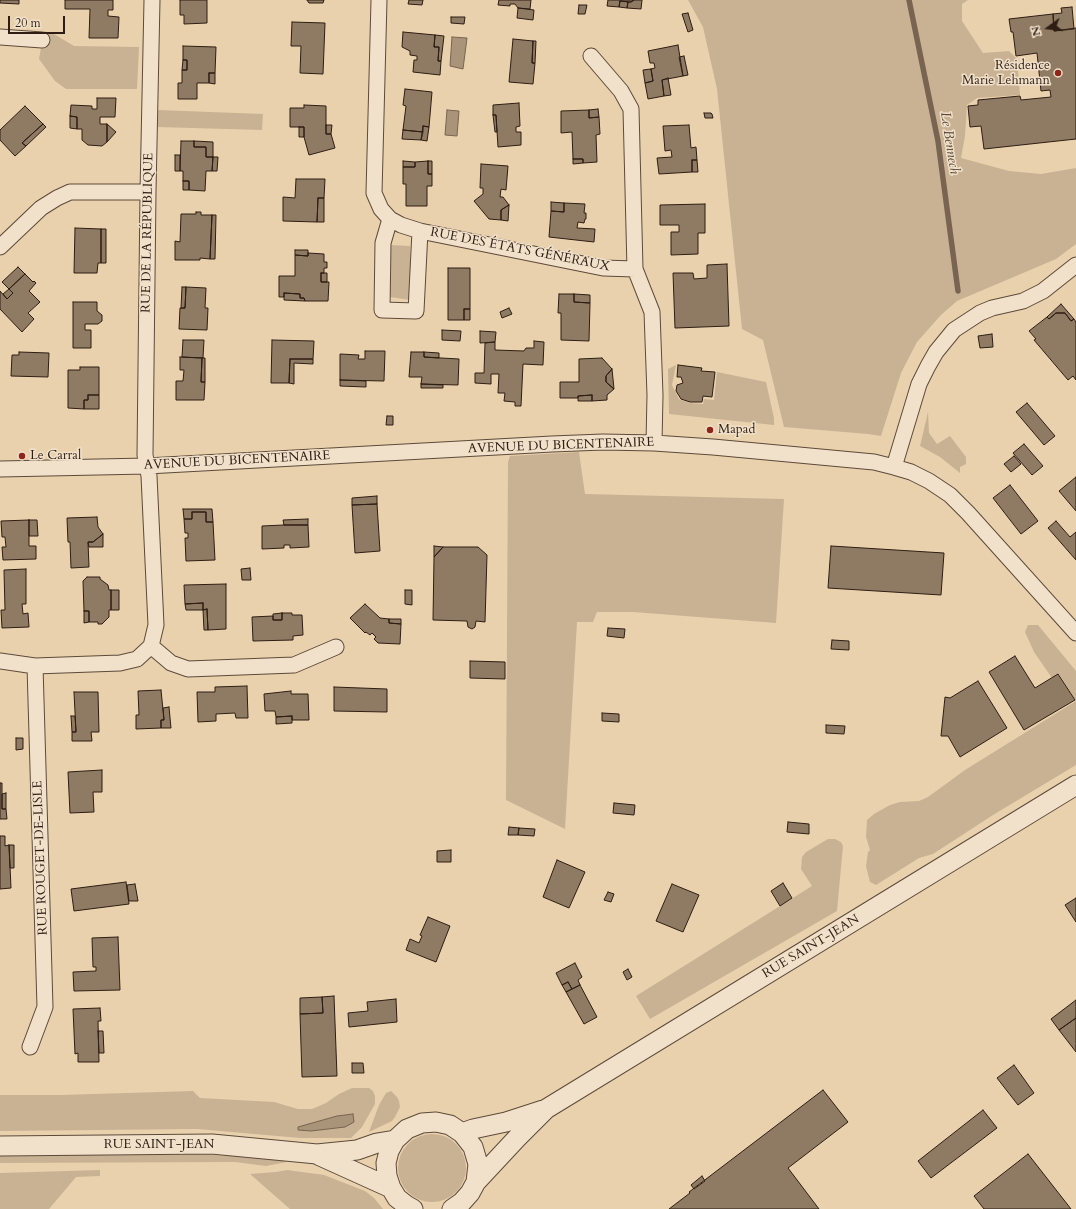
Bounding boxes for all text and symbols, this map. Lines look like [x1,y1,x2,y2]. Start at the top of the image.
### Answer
scale bar [10,8,67,34]
north arrow [1028,8,1068,48]
text: 20 m [15,15,41,31]
text: N [1027,25,1044,38]
place label: Résidence Marie Lehmann [962,58,1050,89]
marker: Résidence Marie Lehmann [1053,68,1063,78]
water label: Le Bennech [936,111,962,175]
street label: RUE DE LA RÉPUBLIQUE [139,153,157,313]
street label: RUE DES ÉTATS GÉNÉRAUX [429,225,611,275]
place label: Mapad [718,422,755,438]
marker: Mapad [705,425,715,435]
street label: AVENUE DU BICENTENAIRE [468,435,654,457]
place label: Le Carral [30,448,81,464]
street label: AVENUE DU BICENTENAIRE [144,448,330,474]
marker: Le Carral [17,451,27,461]
street label: RUE ROUGET-DE-LISLE [31,780,51,936]
street label: RUE SAINT-JEAN [760,912,862,982]
street label: RUE SAINT-JEAN [104,1137,214,1153]

